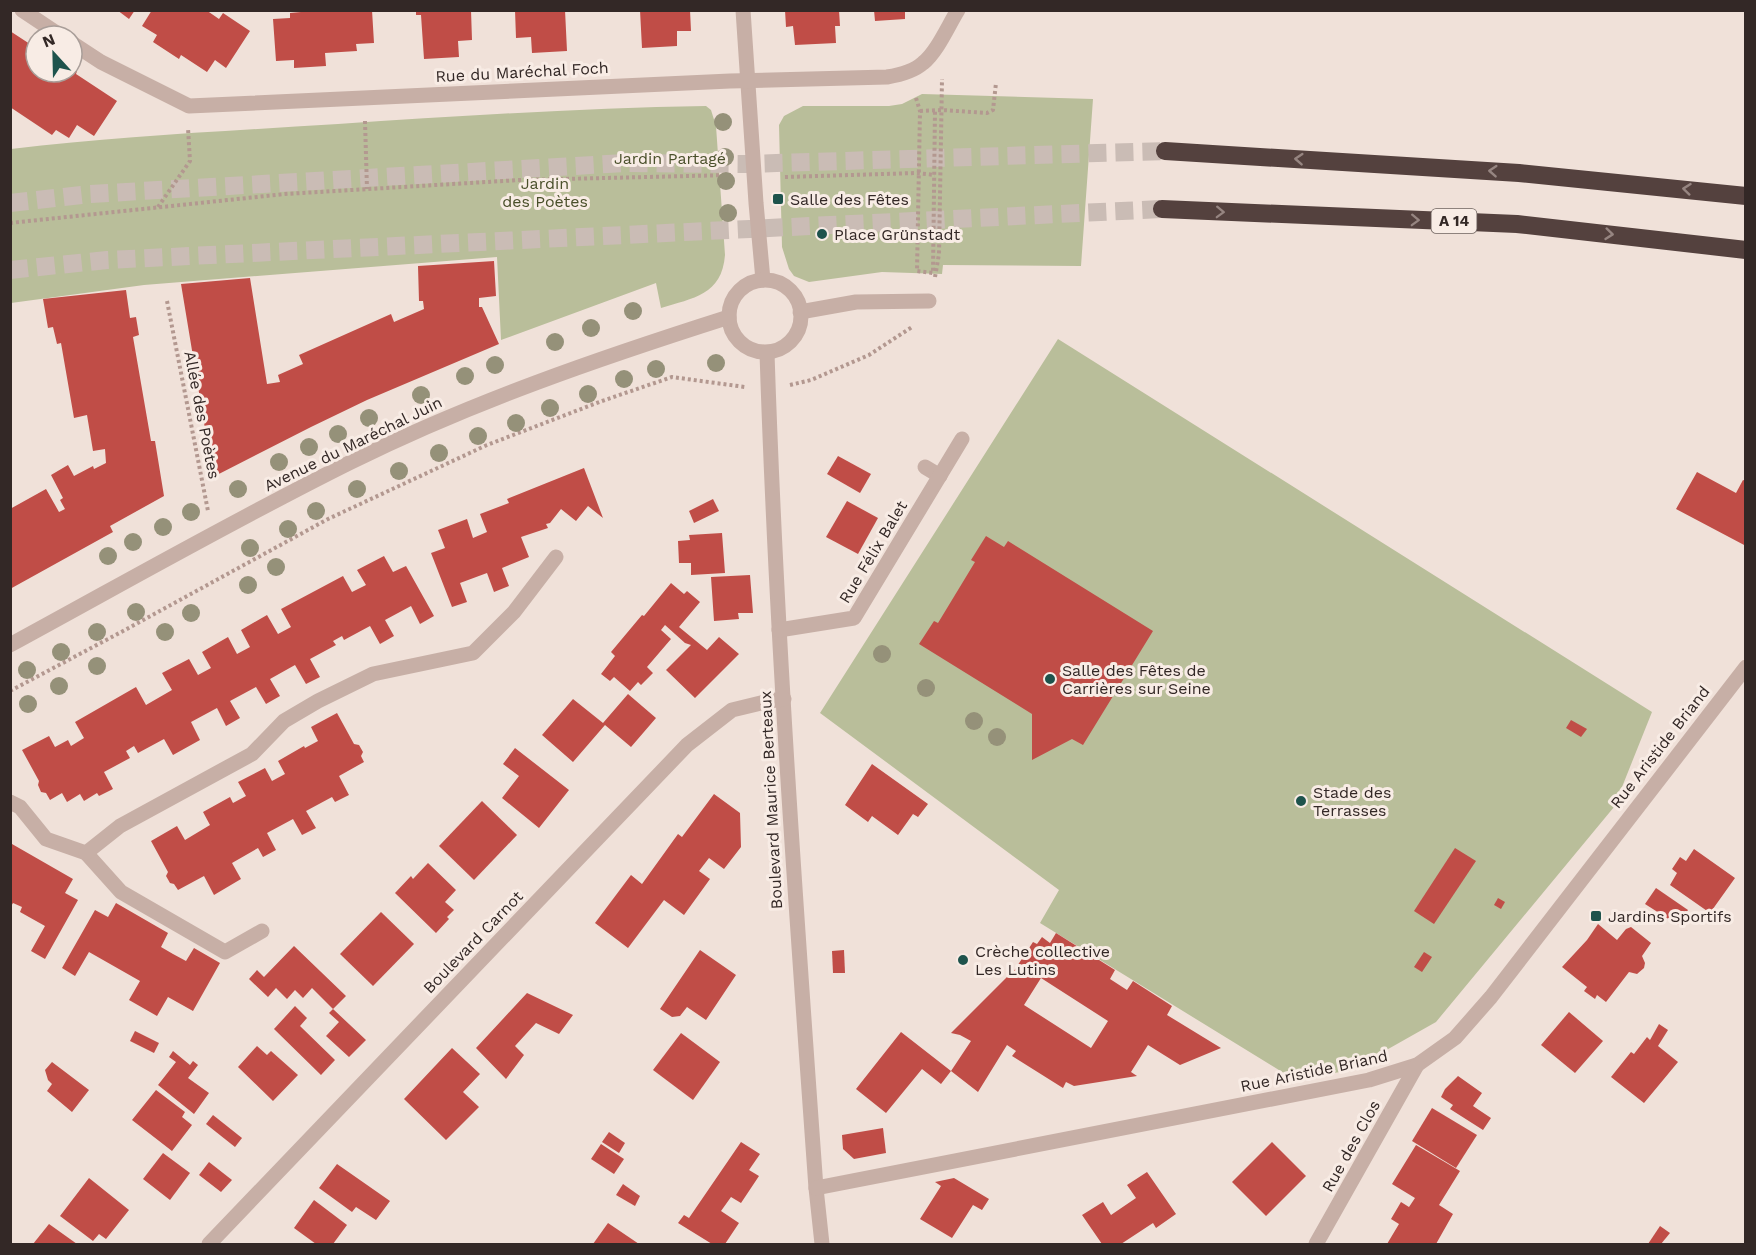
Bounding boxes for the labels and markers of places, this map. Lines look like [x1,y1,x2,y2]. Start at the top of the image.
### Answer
place label: Salle des Fêtes [790,190,909,209]
marker: Salle des Fêtes [771,192,785,206]
place label: Place Grünstadt [834,225,960,244]
marker: Place Grünstadt [815,227,829,241]
place label: Salle des Fêtes de Carrières sur Seine [1062,661,1211,698]
marker: Salle des Fêtes de Carrières sur Seine [1043,672,1057,686]
place label: Stade des Terrasses [1313,783,1391,820]
marker: Stade des Terrasses [1294,794,1308,808]
place label: Jardins Sportifs [1608,907,1732,926]
marker: Jardins Sportifs [1589,909,1603,923]
place label: Crèche collective Les Lutins [975,942,1110,979]
marker: Crèche collective Les Lutins [956,953,970,967]

